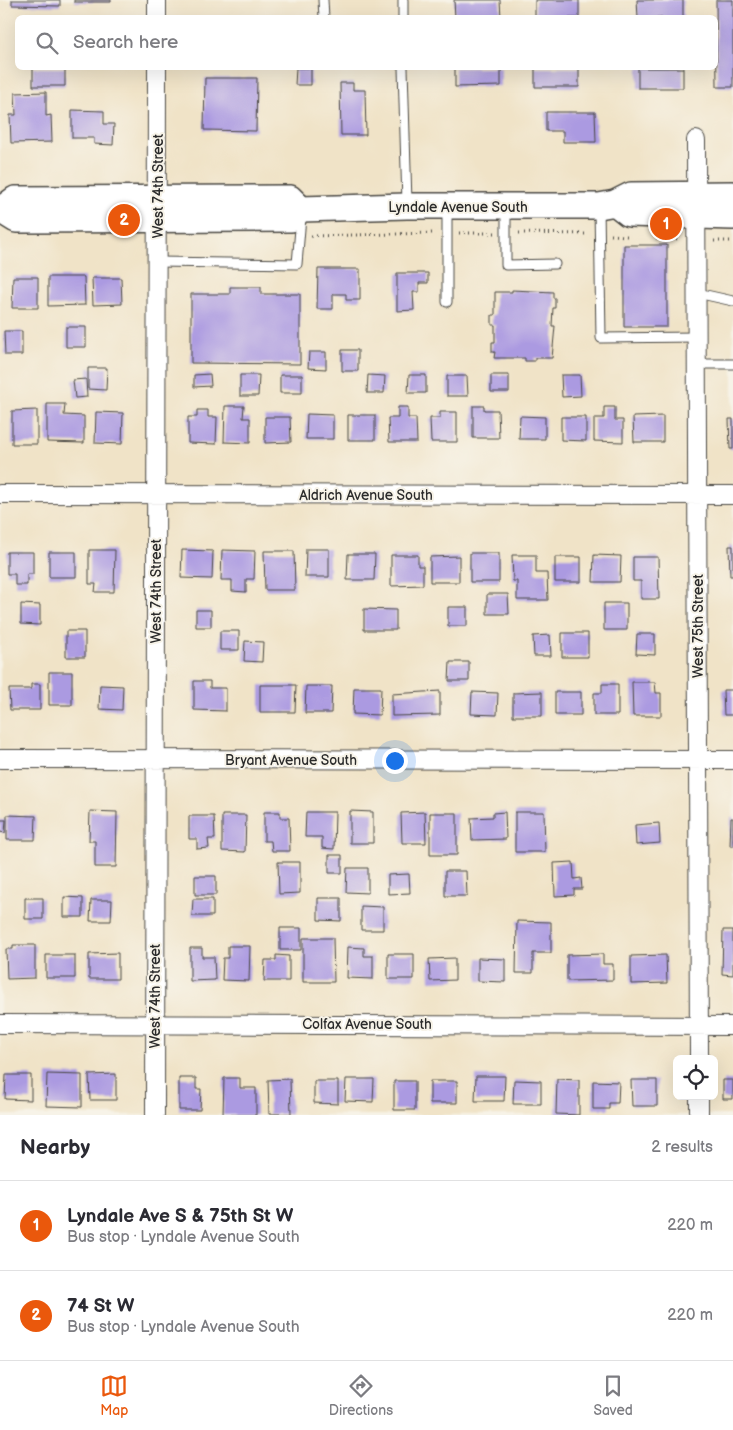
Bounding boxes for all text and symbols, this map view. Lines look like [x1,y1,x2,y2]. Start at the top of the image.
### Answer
search box [15,15,718,70]
icon: search [33,29,61,57]
text: Search here [73,31,178,54]
street label: West 74th Street [150,133,167,238]
street label: Lyndale Avenue South [388,199,528,216]
pin: 2 [108,201,140,239]
pin: 1 [650,205,682,243]
street label: Aldrich Avenue South [299,487,433,504]
street label: West 74th Street [148,538,165,643]
street label: West 75th Street [690,573,707,678]
your location [382,748,408,774]
street label: Bryant Avenue South [225,752,357,769]
street label: West 74th Street [147,943,164,1048]
street label: Colfax Avenue South [302,1016,432,1033]
map controls [673,1055,718,1100]
button: locate [673,1055,718,1100]
text: Nearby [20,1135,90,1160]
text: 2 results [651,1138,713,1157]
text: Lyndale Ave S & 75th St W [67,1205,293,1228]
text: 1 [33,1216,39,1235]
text: 220 m [667,1216,713,1235]
text: Bus stop · Lyndale Avenue South [67,1228,300,1247]
text: 74 St W [67,1295,134,1318]
text: 2 [31,1306,41,1325]
text: 220 m [667,1306,713,1325]
text: Bus stop · Lyndale Avenue South [67,1318,300,1337]
tab: Map [100,1372,128,1419]
tab: Directions [329,1372,393,1419]
tab: Saved [593,1372,633,1419]

